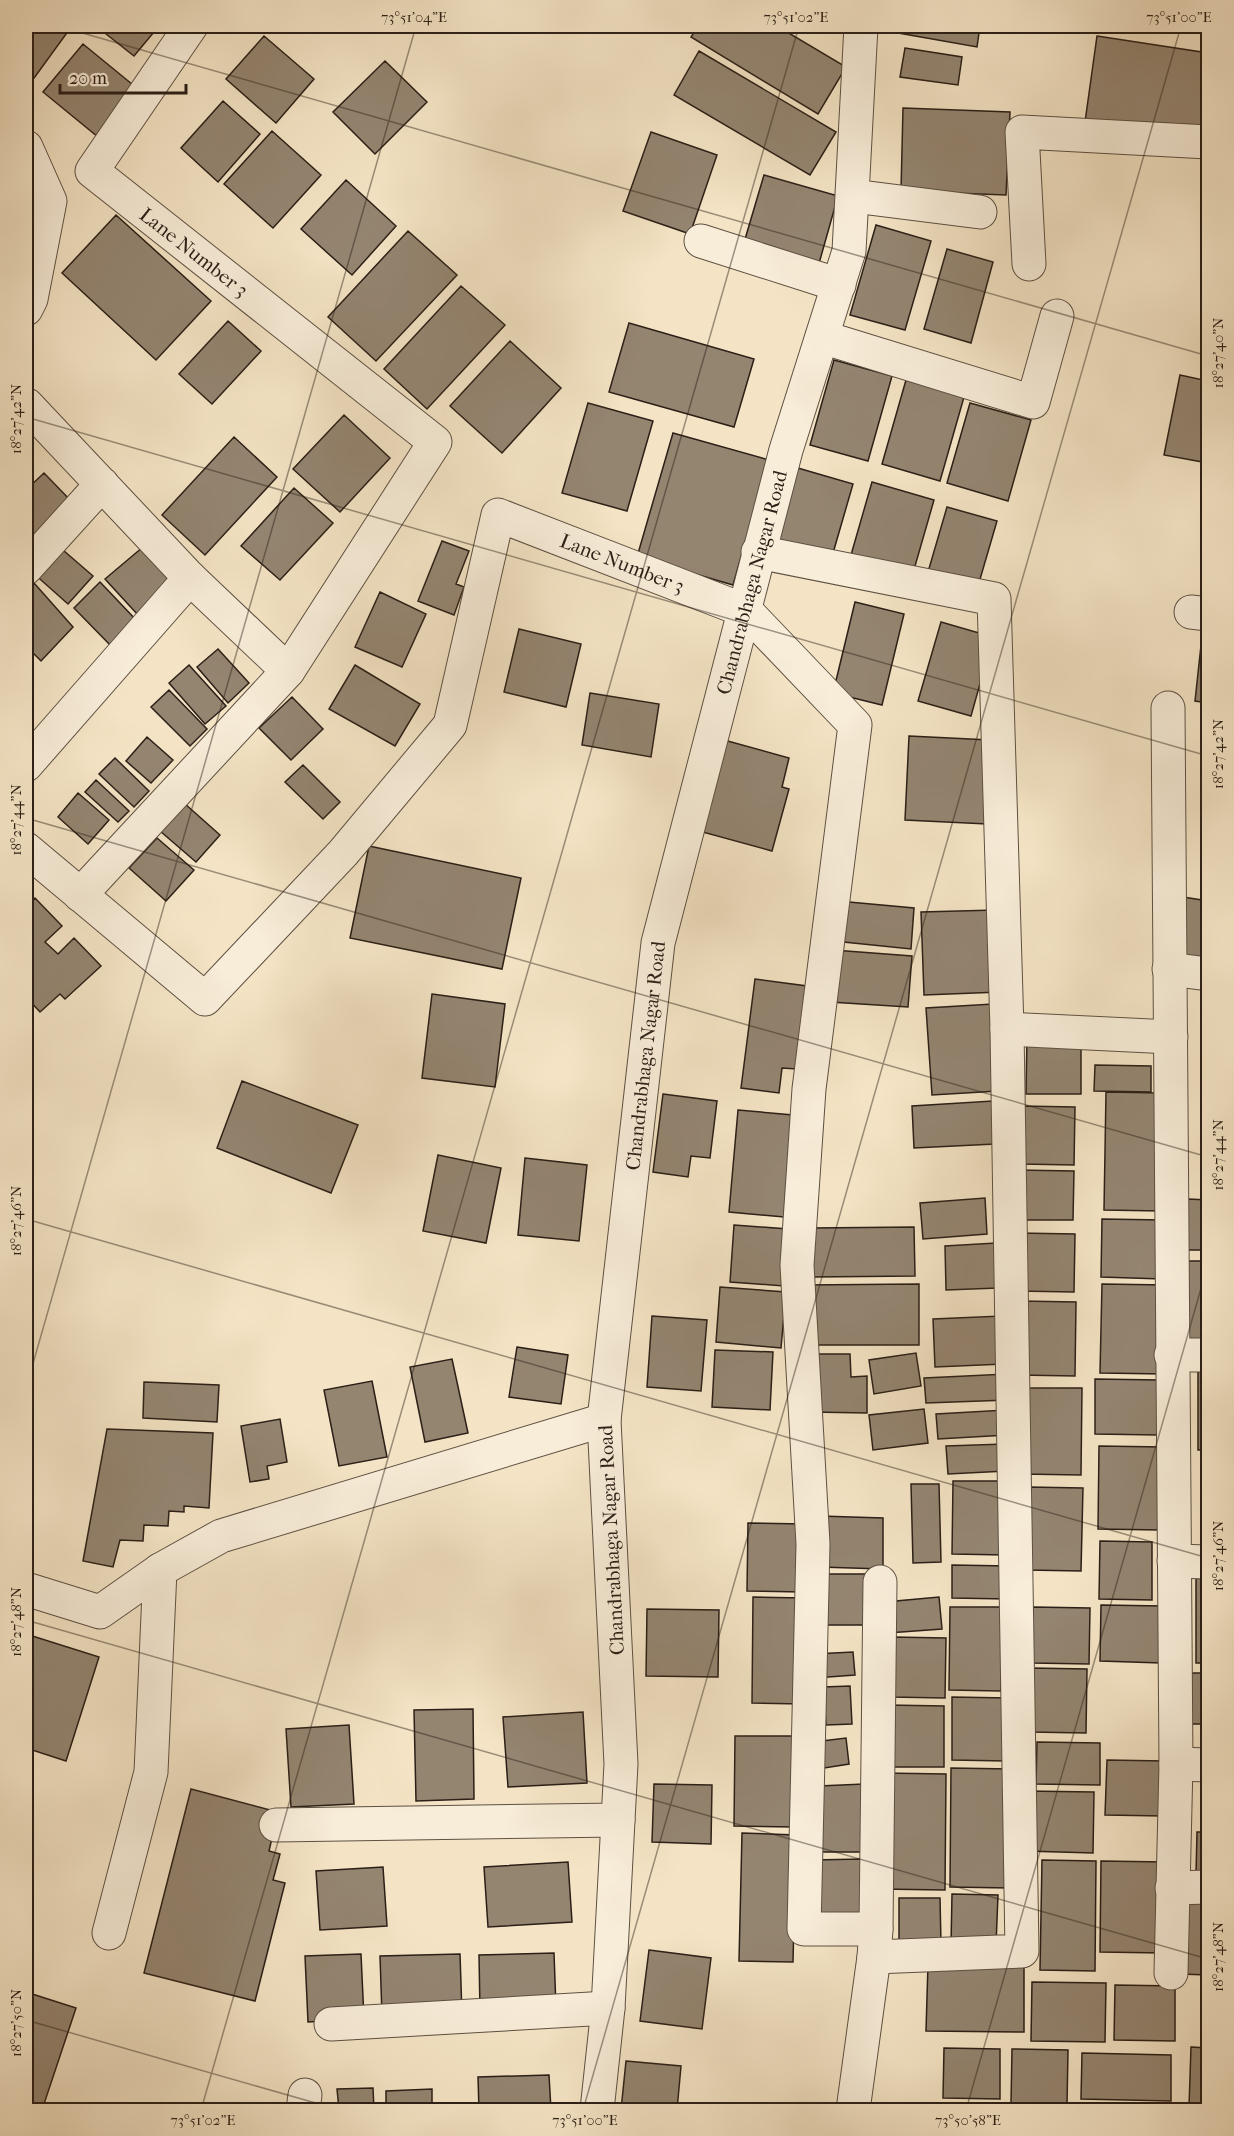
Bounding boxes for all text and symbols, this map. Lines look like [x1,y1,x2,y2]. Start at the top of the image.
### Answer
text: 73°51'04"E [381,8,447,26]
text: 73°51'02"E [764,8,828,26]
text: 73°51'00"E [1146,8,1212,26]
scale bar [60,57,186,95]
text: 20 m [69,68,107,89]
street label: Lane Number 3 [135,203,252,302]
text: 18°27'40"N [1209,317,1227,388]
text: 18°27'42"N [7,383,25,454]
street label: Chandrabhaga Nagar Road [712,467,792,697]
street label: Lane Number 3 [557,529,687,598]
text: 18°27'42"N [1209,718,1227,789]
text: 18°27'44"N [7,784,25,856]
street label: Chandrabhaga Nagar Road [621,939,670,1172]
text: 18°27'44"N [1209,1119,1227,1191]
text: 18°27'46"N [7,1185,25,1256]
street label: Chandrabhaga Nagar Road [594,1423,629,1656]
text: 18°27'46"N [1209,1520,1227,1591]
text: 18°27'48"N [7,1586,25,1657]
text: 18°27'48"N [1209,1921,1227,1992]
text: 18°27'50"N [7,1988,25,2057]
text: 73°51'02"E [171,2111,235,2129]
text: 73°51'00"E [552,2111,618,2129]
text: 73°50'58"E [935,2111,1001,2129]

